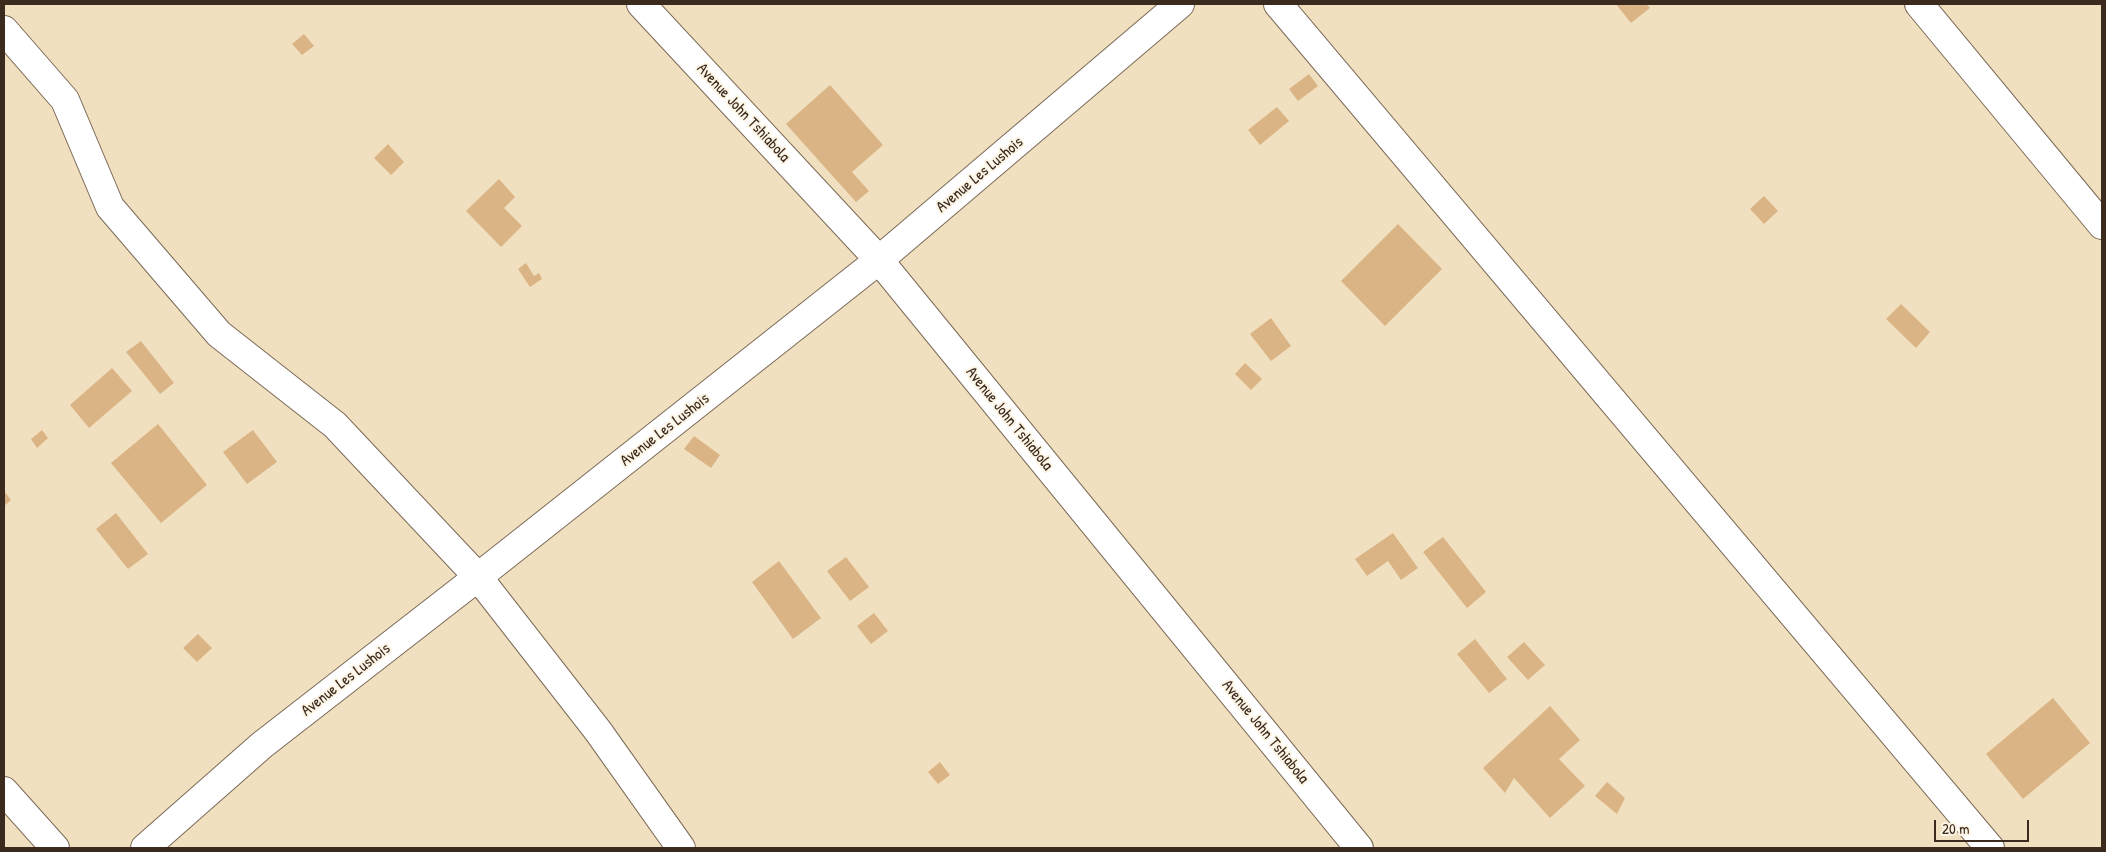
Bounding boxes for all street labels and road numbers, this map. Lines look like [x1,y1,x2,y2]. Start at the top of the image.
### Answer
street label: Avenue John Tshiabola [692,60,794,166]
street label: Avenue Les Lushois [933,133,1027,217]
street label: Avenue John Tshiabola [961,363,1057,475]
street label: Avenue Les Lushois [617,389,713,471]
street label: Avenue Les Lushois [298,639,394,721]
street label: Avenue John Tshiabola [1217,676,1313,788]

